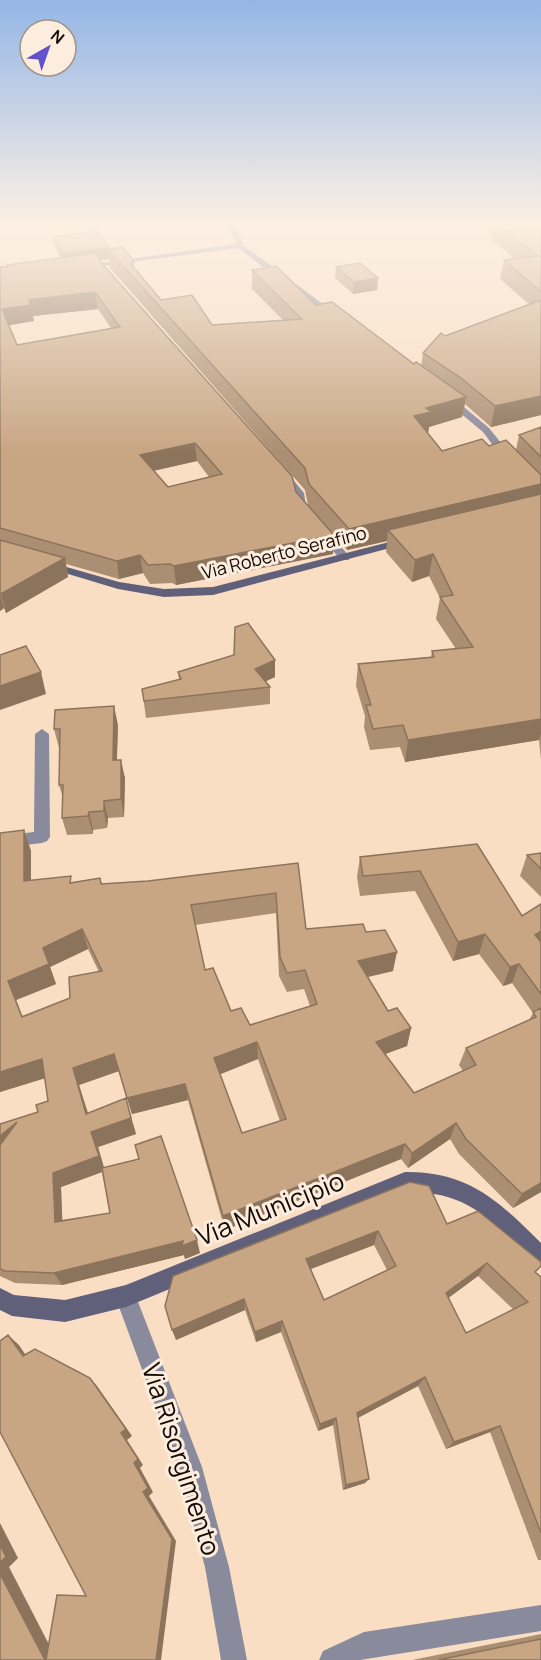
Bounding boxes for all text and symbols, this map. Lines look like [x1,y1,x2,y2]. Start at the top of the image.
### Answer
north arrow [18,18,78,78]
text: N [46,24,69,49]
street label: Via Roberto Serafino [199,520,369,584]
street label: Via Municipio [191,1162,349,1254]
street label: Via Risorgimento [134,1358,230,1560]

